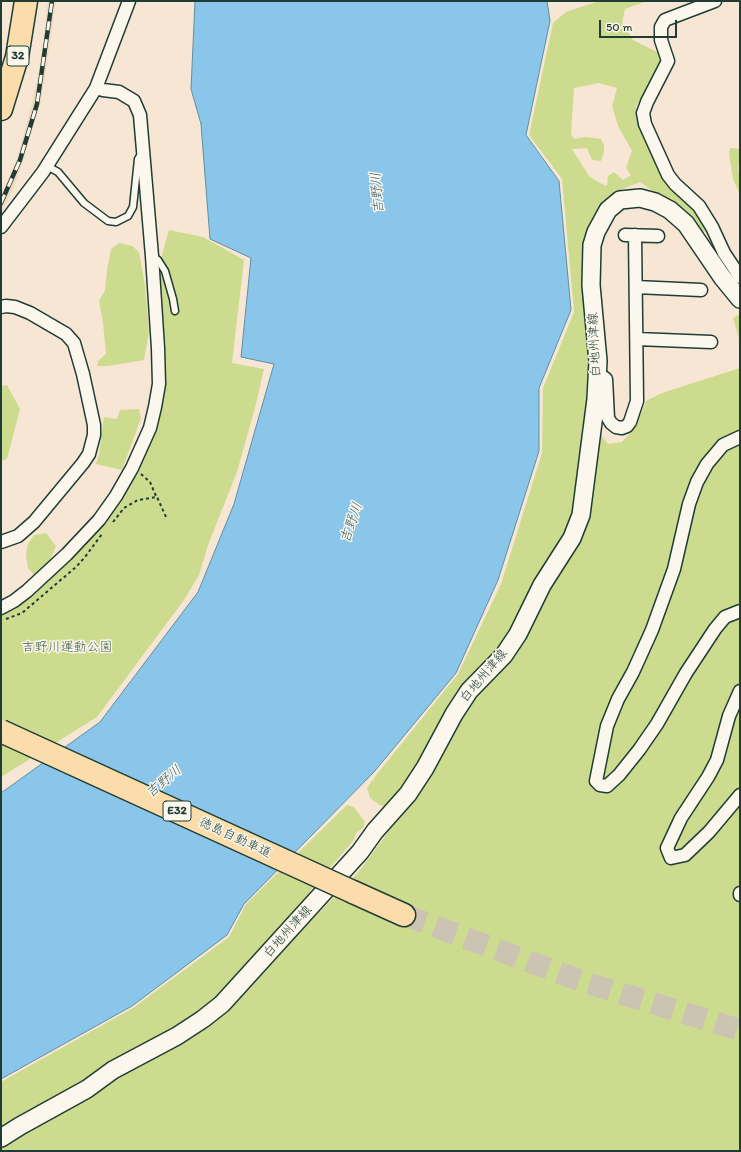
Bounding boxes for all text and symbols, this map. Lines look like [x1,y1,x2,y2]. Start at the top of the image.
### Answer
scale bar [601,12,679,38]
text: 50 m [606,20,632,34]
road number: 32 [7,46,29,66]
water label: 吉野川 [368,171,388,215]
street label: 白地州津線 [586,312,604,378]
water label: 吉野川 [337,500,367,546]
park label: 吉野川運動公園 [22,640,112,656]
street label: 白地州津線 [457,646,511,706]
water label: 吉野川 [143,762,185,802]
road number: E32 [163,801,191,821]
street label: 徳島自動車道 [196,814,274,862]
street label: 白地州津線 [260,903,316,961]

